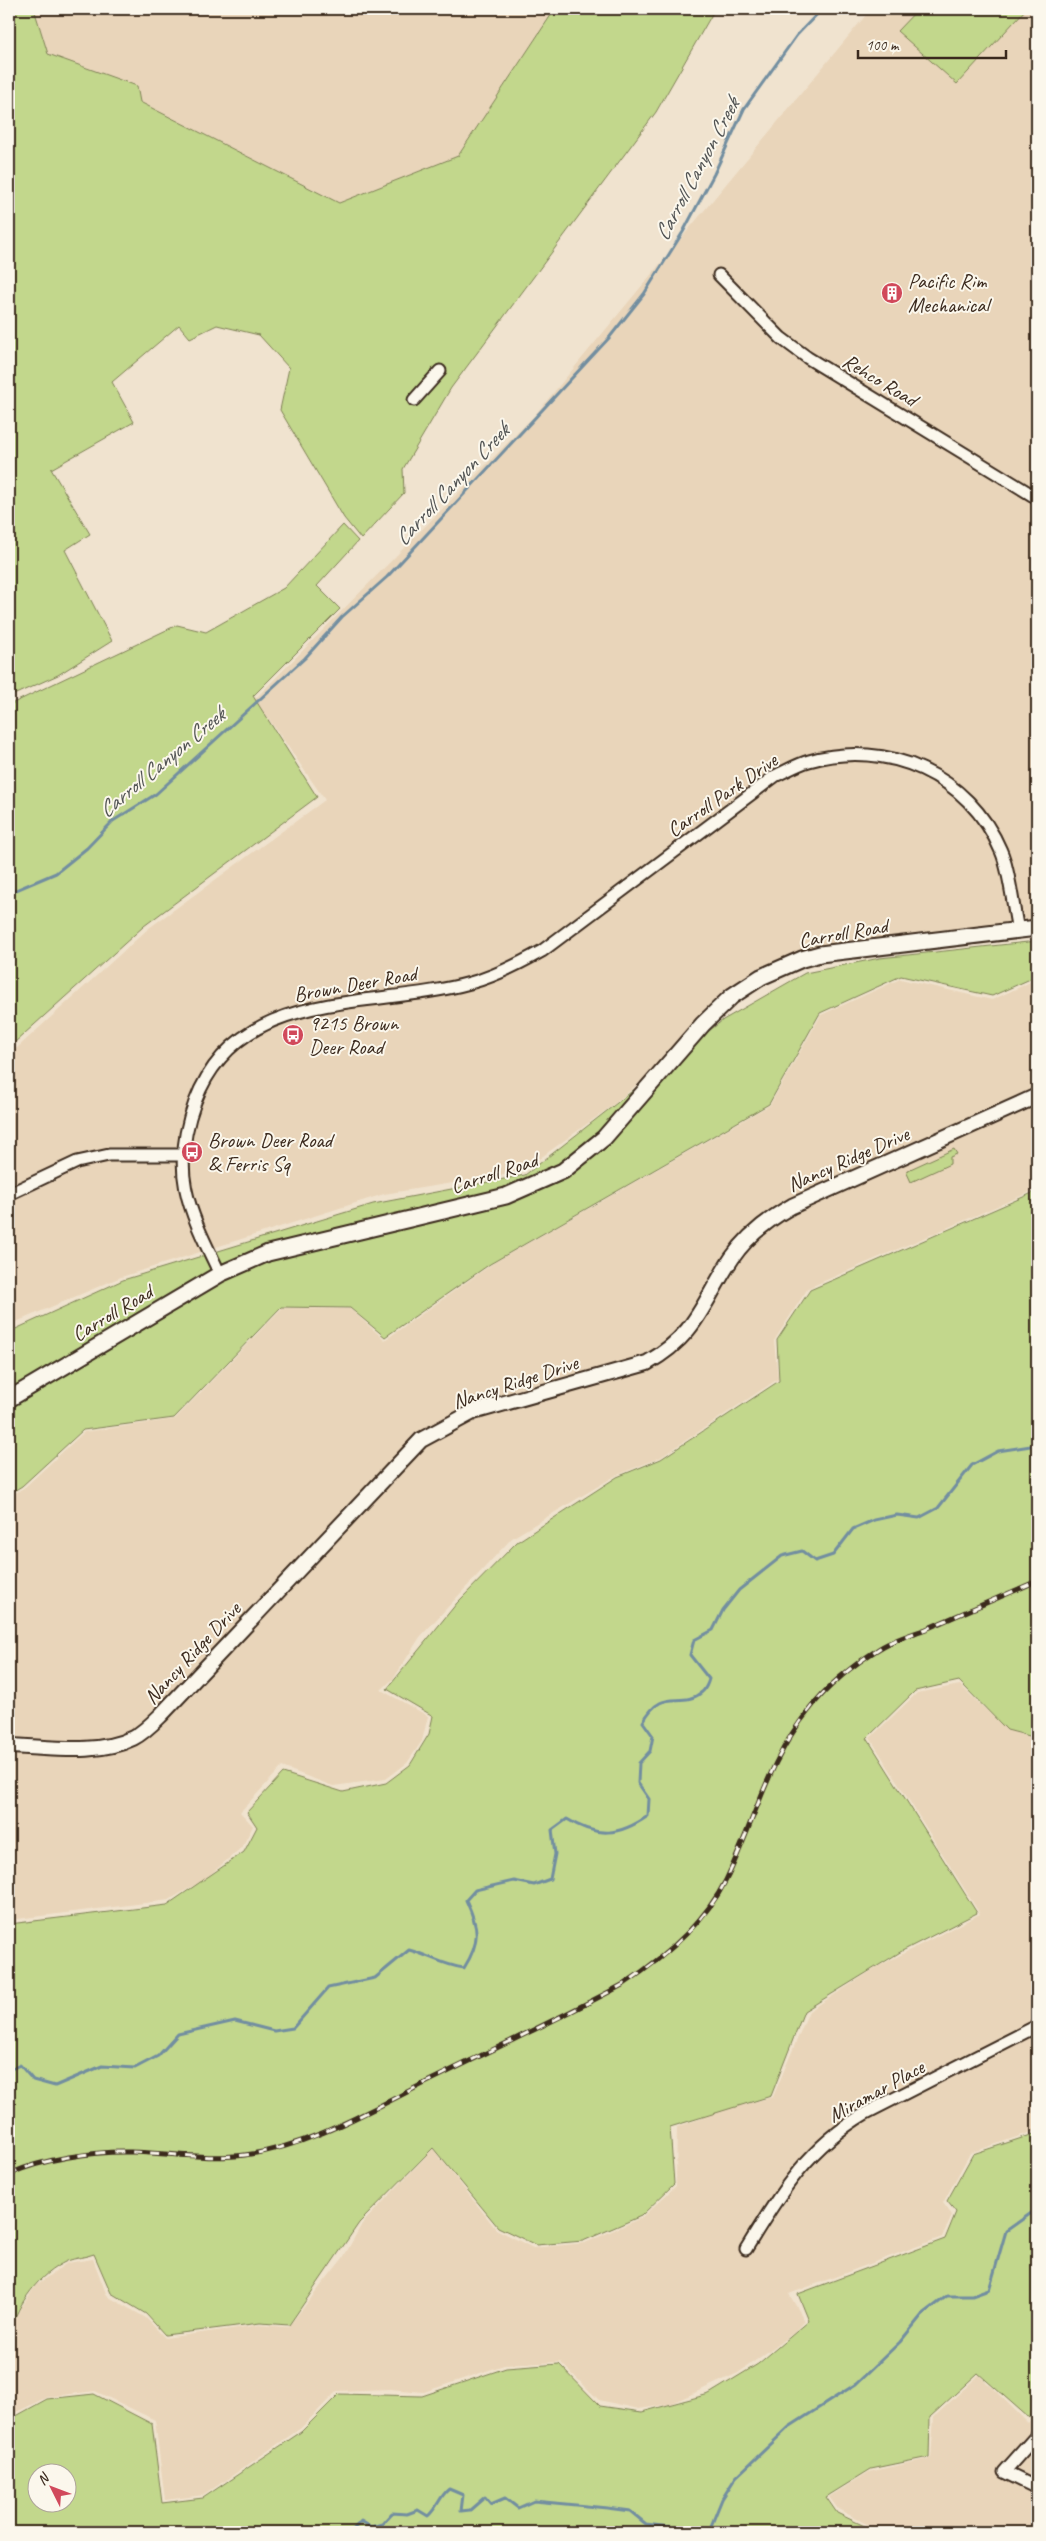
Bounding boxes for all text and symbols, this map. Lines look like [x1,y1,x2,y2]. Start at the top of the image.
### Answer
scale bar [858,28,1006,60]
text: 100 m [866,36,900,55]
water label: Carroll Canyon Creek [648,90,748,245]
place label: Pacific Rim Mechanical [908,268,992,318]
building icon: Pacific Rim Mechanical [880,281,904,305]
street label: Rehco Road [838,348,925,414]
water label: Carroll Canyon Creek [388,415,518,552]
water label: Carroll Canyon Creek [93,699,234,824]
street label: Carroll Park Drive [662,747,783,843]
street label: Carroll Road [797,912,893,954]
street label: Brown Deer Road [292,960,422,1008]
place label: 9215 Brown Deer Road [309,1010,400,1060]
bus stop icon: 9215 Brown Deer Road [281,1023,305,1047]
street label: Nancy Ridge Drive [783,1120,914,1197]
place label: Brown Deer Road & Ferris Sq [208,1127,336,1177]
bus stop icon: Brown Deer Road & Ferris Sq [180,1140,204,1164]
street label: Carroll Road [447,1146,544,1199]
street label: Carroll Road [67,1277,160,1347]
street label: Nancy Ridge Drive [449,1349,582,1415]
street label: Nancy Ridge Drive [138,1596,247,1710]
street label: Miramar Place [823,2053,930,2128]
north arrow [28,2464,78,2514]
text: N [33,2469,53,2489]

